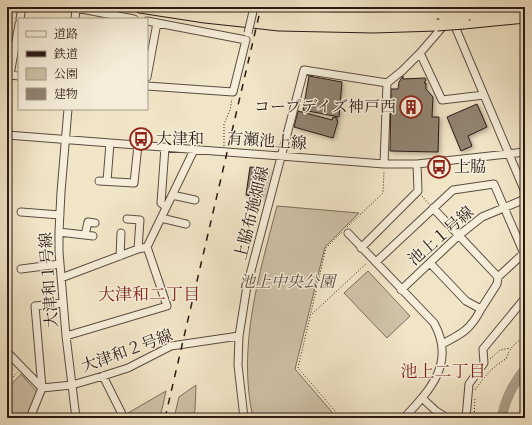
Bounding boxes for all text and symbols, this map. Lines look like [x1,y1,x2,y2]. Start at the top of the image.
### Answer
legend [18,18,148,110]
text: 道路 [54,27,78,42]
text: 鉄道 [53,47,78,62]
text: 公園 [54,67,78,82]
text: 建物 [54,87,78,102]
building icon: コープデイズ神戸西 [398,94,424,120]
place label: コープデイズ神戸西 [254,97,396,117]
bus stop icon: 大津和 [128,126,154,152]
street label: 有瀬池上線 [226,128,308,154]
place label: 大津和 [156,129,204,149]
bus stop icon: 上脇 [426,154,452,180]
place label: 上脇 [454,157,486,177]
street label: 上脇布施畑線 [231,164,273,262]
street label: 池上１号線 [404,202,478,270]
street label: 大津和１号線 [36,231,62,329]
park label: 池上中央公園 [239,272,338,292]
district label: 大津和二丁目 [98,284,200,306]
street label: 大津和２号線 [78,325,176,377]
district label: 池上二丁目 [401,361,486,383]

